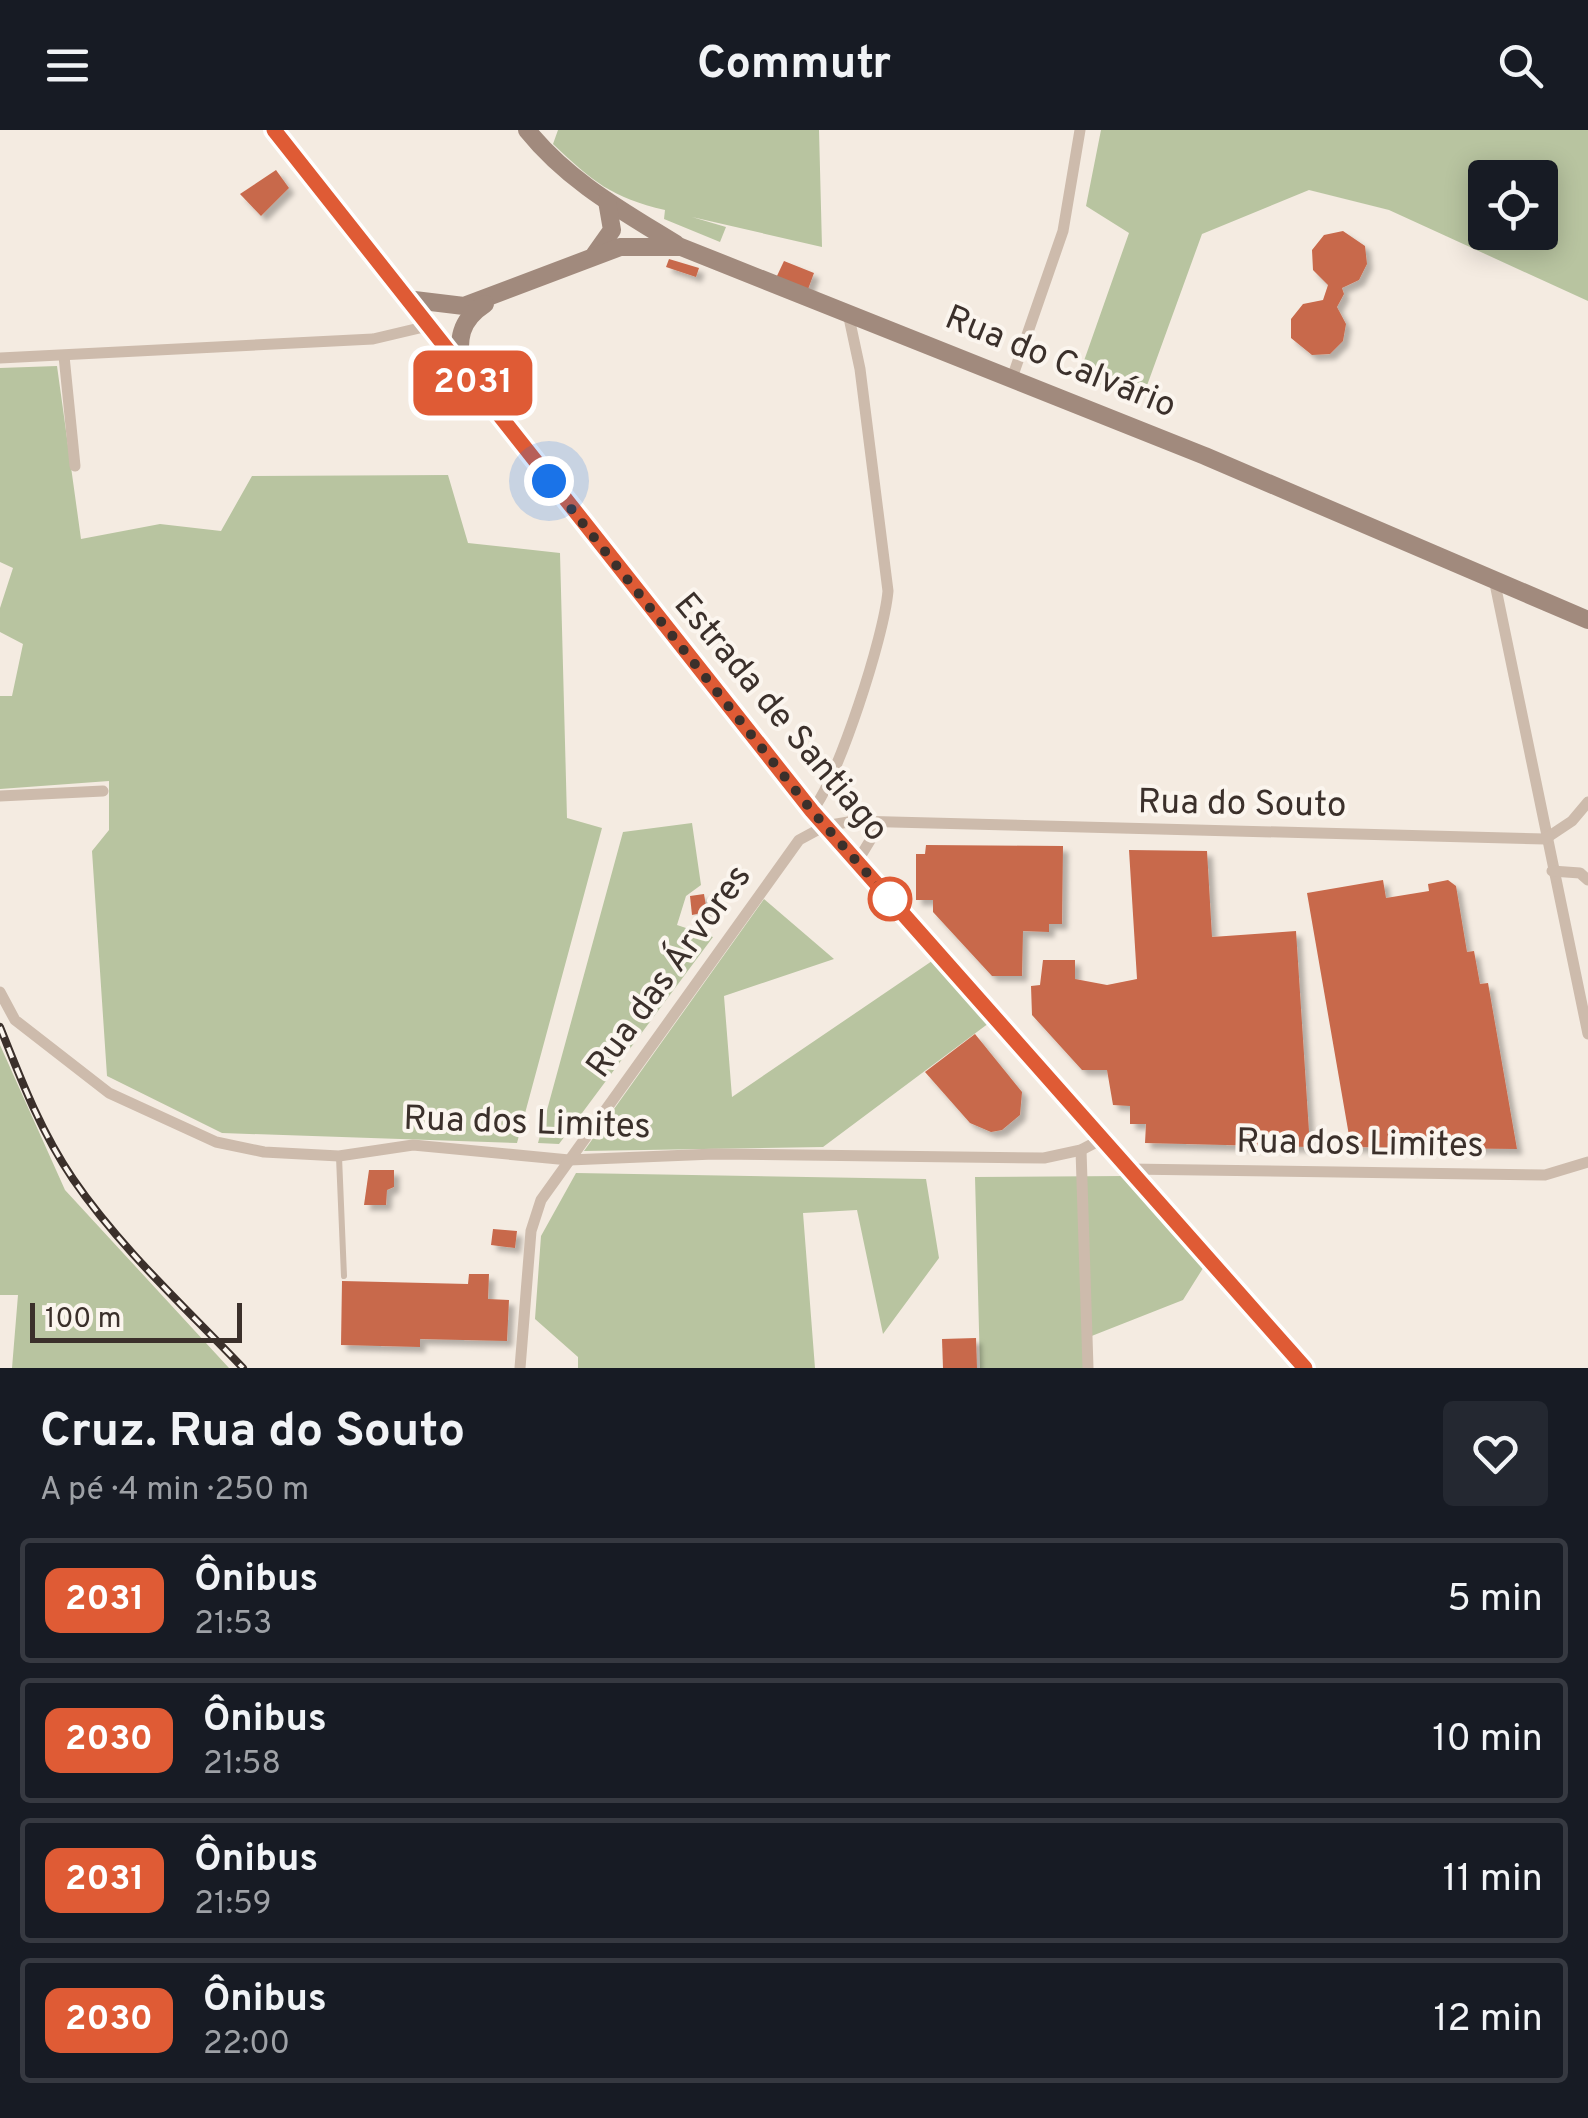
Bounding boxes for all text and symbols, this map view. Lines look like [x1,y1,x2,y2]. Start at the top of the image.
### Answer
text: Commutr [697,37,891,94]
icon: menu [40,38,95,93]
icon: search [1493,38,1548,93]
map controls [1468,160,1558,250]
button: locate [1468,160,1558,250]
street label: Rua do Calvário [938,297,1182,429]
line badge: 2031 [403,350,543,416]
text: 2031 [433,361,513,405]
your location [524,456,574,506]
street label: Estrada de Santiago [663,585,897,851]
street label: Rua do Souto [1137,781,1347,829]
street label: Rua das Árvores [577,856,762,1087]
unlabelled marker [869,878,911,920]
street label: Rua dos Limites [403,1098,651,1150]
street label: Rua dos Limites [1236,1121,1484,1169]
scale bar [30,1298,242,1342]
text: 100 m [45,1302,121,1338]
button: heart [1443,1401,1548,1506]
text: Cruz. Rua do Souto [40,1403,465,1463]
text: A pé · 4 min · 250 m [40,1471,309,1511]
text: Ônibus [194,1556,318,1605]
text: 5 min [1447,1576,1543,1625]
text: 2031 [65,1578,144,1622]
text: 21:53 [194,1605,272,1645]
text: Ônibus [203,1696,327,1745]
text: 10 min [1432,1716,1543,1765]
text: 2030 [65,1718,153,1762]
text: 21:58 [203,1745,281,1785]
text: Ônibus [194,1836,318,1885]
text: 11 min [1442,1856,1543,1905]
text: 2031 [65,1858,144,1902]
text: 21:59 [194,1885,272,1925]
text: Ônibus [203,1976,327,2025]
text: 12 min [1433,1996,1543,2045]
text: 2030 [65,1998,153,2042]
text: 22:00 [203,2025,290,2065]

